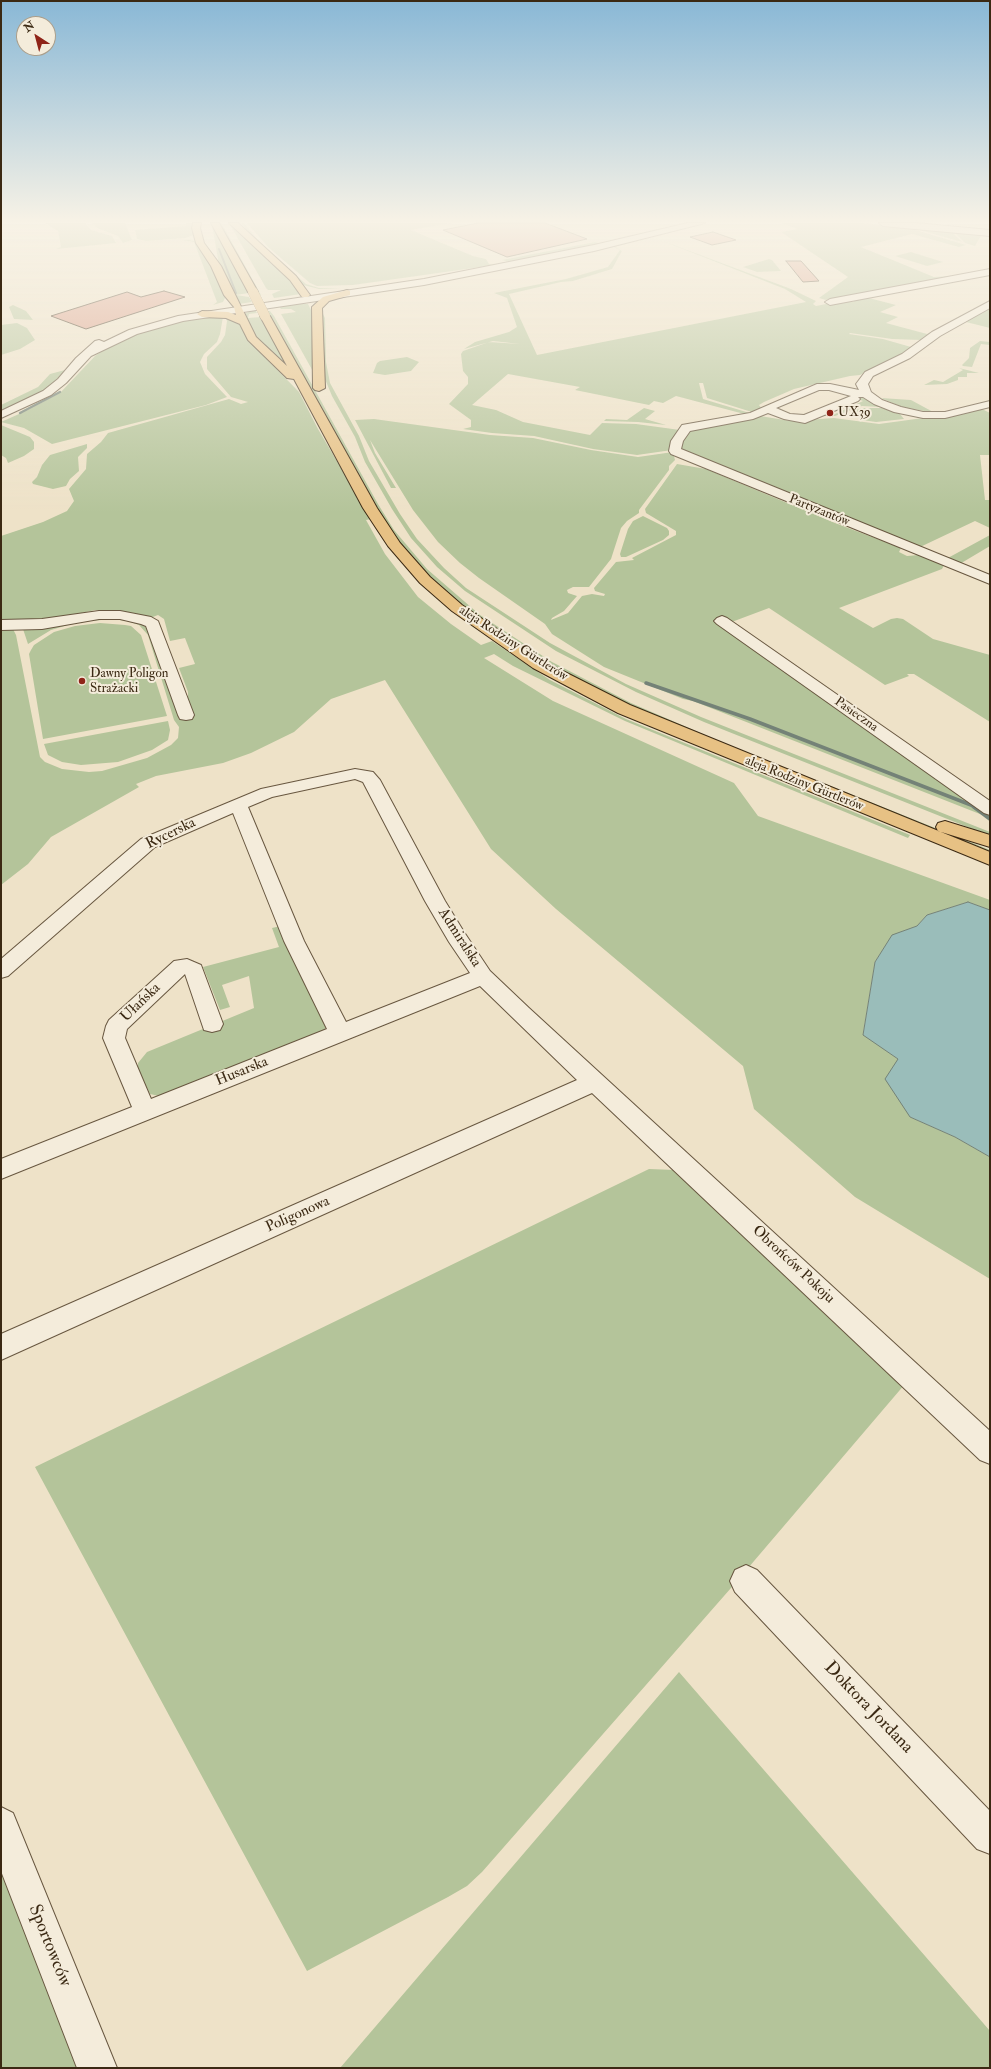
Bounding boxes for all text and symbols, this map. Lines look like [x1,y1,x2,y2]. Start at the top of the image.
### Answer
north arrow [16,16,56,56]
text: N [21,19,37,35]
place label: UX39 [838,405,871,421]
marker: UX39 [825,408,835,418]
street label: Partyzantów [786,492,852,530]
street label: aleja Rodziny Gürtlerów [456,603,570,685]
place label: Dawny Poligon Strażacki [90,666,168,697]
marker: Dawny Poligon Strażacki [77,676,87,686]
street label: Pasieczna [831,694,881,736]
street label: aleja Rodziny Gürtlerów [743,753,865,815]
street label: Rycerska [143,814,199,854]
street label: Admiralska [433,905,485,971]
street label: Ułańska [117,980,165,1026]
street label: Husarska [213,1053,271,1091]
street label: Poligonowa [263,1193,333,1237]
street label: Obrońców Pokoju [748,1222,838,1308]
street label: Doktora Jordana [819,1658,917,1758]
street label: Sportowców [23,1902,75,1990]

